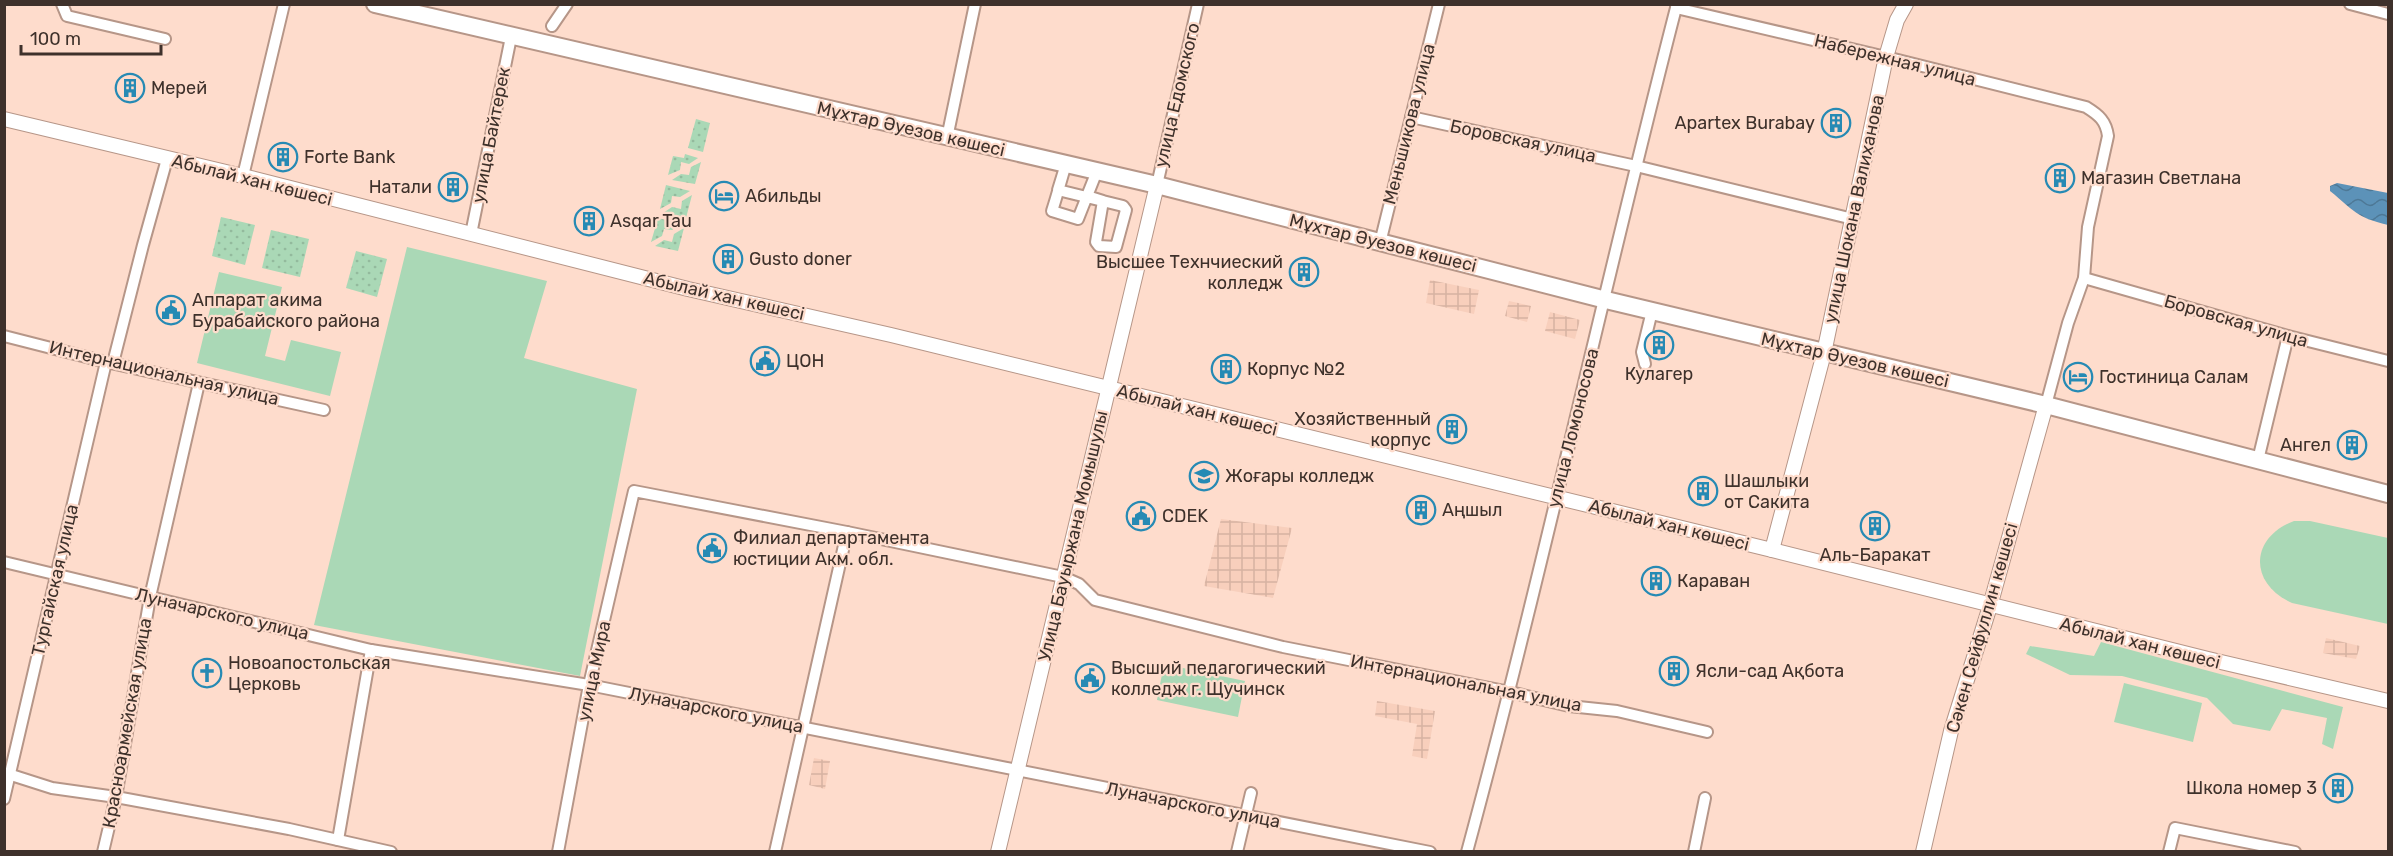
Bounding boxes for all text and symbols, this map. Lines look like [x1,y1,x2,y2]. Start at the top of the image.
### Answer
scale bar [21,18,160,56]
street label: улица Едомского [1150,20,1204,170]
text: 100 m [30,28,81,50]
street label: Набережная улица [1812,29,1978,91]
street label: Меньшикова улица [1378,41,1440,207]
street label: улица Байтерек [467,65,515,205]
building icon: Мерей [114,72,146,104]
place label: Мерей [151,77,207,99]
street label: улица Шокана Валиханова [1819,93,1889,325]
street label: Мұхтар Әуезов көшесі [815,97,1007,161]
building icon: Apartex Burabay [1820,107,1852,139]
place label: Apartex Burabay [1675,112,1815,134]
street label: Боровская улица [1448,115,1598,167]
building icon: Forte Bank [267,141,299,173]
place label: Forte Bank [304,146,396,168]
street label: Абылай хан көшесі [170,149,334,211]
building icon: Магазин Светлана [2044,162,2076,194]
place label: Магазин Светлана [2081,167,2241,189]
building icon: Натали [437,171,469,203]
place label: Натали [369,176,432,198]
hotel icon: Абильды [708,180,740,212]
place label: Абильды [745,185,821,207]
building icon: Asqar Tau [573,205,605,237]
street label: Мұхтар Әуезов көшесі [1287,209,1479,277]
place label: Asqar Tau [610,210,692,232]
building icon: Gusto doner [712,243,744,275]
place label: Gusto doner [749,248,852,270]
place label: Высшее Технчиеский колледж [1096,251,1283,294]
building icon: Высшее Технчиеский колледж [1288,256,1320,288]
street label: Абылай хан көшесі [641,267,807,325]
place label: Аппарат акима Бурабайского района [192,289,380,332]
street label: Боровская улица [2162,290,2310,352]
public building icon: Аппарат акима Бурабайского района [155,294,187,326]
street label: Мұхтар Әуезов көшесі [1759,328,1951,392]
building icon: Кулагер [1643,329,1675,361]
street label: Интернациональная улица [47,336,281,410]
public building icon: ЦОН [749,345,781,377]
street label: улица Ломоносова [1543,346,1603,510]
place label: ЦОН [786,350,824,372]
building icon: Корпус №2 [1210,353,1242,385]
place label: Корпус №2 [1247,358,1345,380]
hotel icon: Гостиница Салам [2062,361,2094,393]
place label: Кулагер [1625,363,1693,385]
place label: Гостиница Салам [2099,366,2249,388]
street label: Абылай хан көшесі [1115,379,1279,441]
street label: Улица Бауыржана Момышулы [1033,408,1113,664]
place label: Хозяйственный корпус [1294,408,1431,451]
building icon: Хозяйственный корпус [1436,413,1468,445]
building icon: Ангел [2336,429,2368,461]
place label: Ангел [2280,434,2331,456]
school or university icon: Жоғары колледж [1188,460,1220,492]
place label: Жоғары колледж [1225,465,1374,487]
place label: Шашлыки от Сакита [1724,470,1810,513]
building icon: Шашлыки от Сакита [1687,475,1719,507]
building icon: Аңшыл [1405,494,1437,526]
street label: Абылай хан көшесі [1587,494,1751,556]
place label: Аңшыл [1442,499,1502,521]
public building icon: CDEK [1125,500,1157,532]
street label: Тургайская улица [27,502,83,658]
place label: CDEK [1162,505,1208,527]
building icon: Аль-Баракат [1859,510,1891,542]
street label: Сәкен Сейфуллин көшесі [1941,520,2023,736]
place label: Филиал департамента юстиции Акм. обл. [733,527,929,570]
public building icon: Филиал департамента юстиции Акм. обл. [696,532,728,564]
place label: Аль-Баракат [1819,544,1931,566]
building icon: Караван [1640,565,1672,597]
place label: Караван [1677,570,1750,592]
street label: Луначарского улица [133,583,311,645]
street label: Абылай хан көшесі [2058,612,2222,674]
street label: Красноармейская улица [98,616,156,830]
street label: улица Мира [573,619,615,723]
street label: Интернациональная улица [1349,650,1583,716]
place label: Новоапостольская Церковь [228,652,391,695]
building icon: Ясли-сад Ақбота [1658,655,1690,687]
church icon: Новоапостольская Церковь [191,657,223,689]
place label: Высший педагогический колледж г. Щучинск [1111,657,1326,700]
place label: Ясли-сад Ақбота [1695,660,1844,682]
public building icon: Высший педагогический колледж г. Щучинск [1074,662,1106,694]
street label: Луначарского улица [627,682,805,738]
building icon: Школа номер 3 [2322,772,2354,804]
street label: Луначарского улица [1104,777,1282,833]
place label: Школа номер 3 [2186,777,2317,799]

